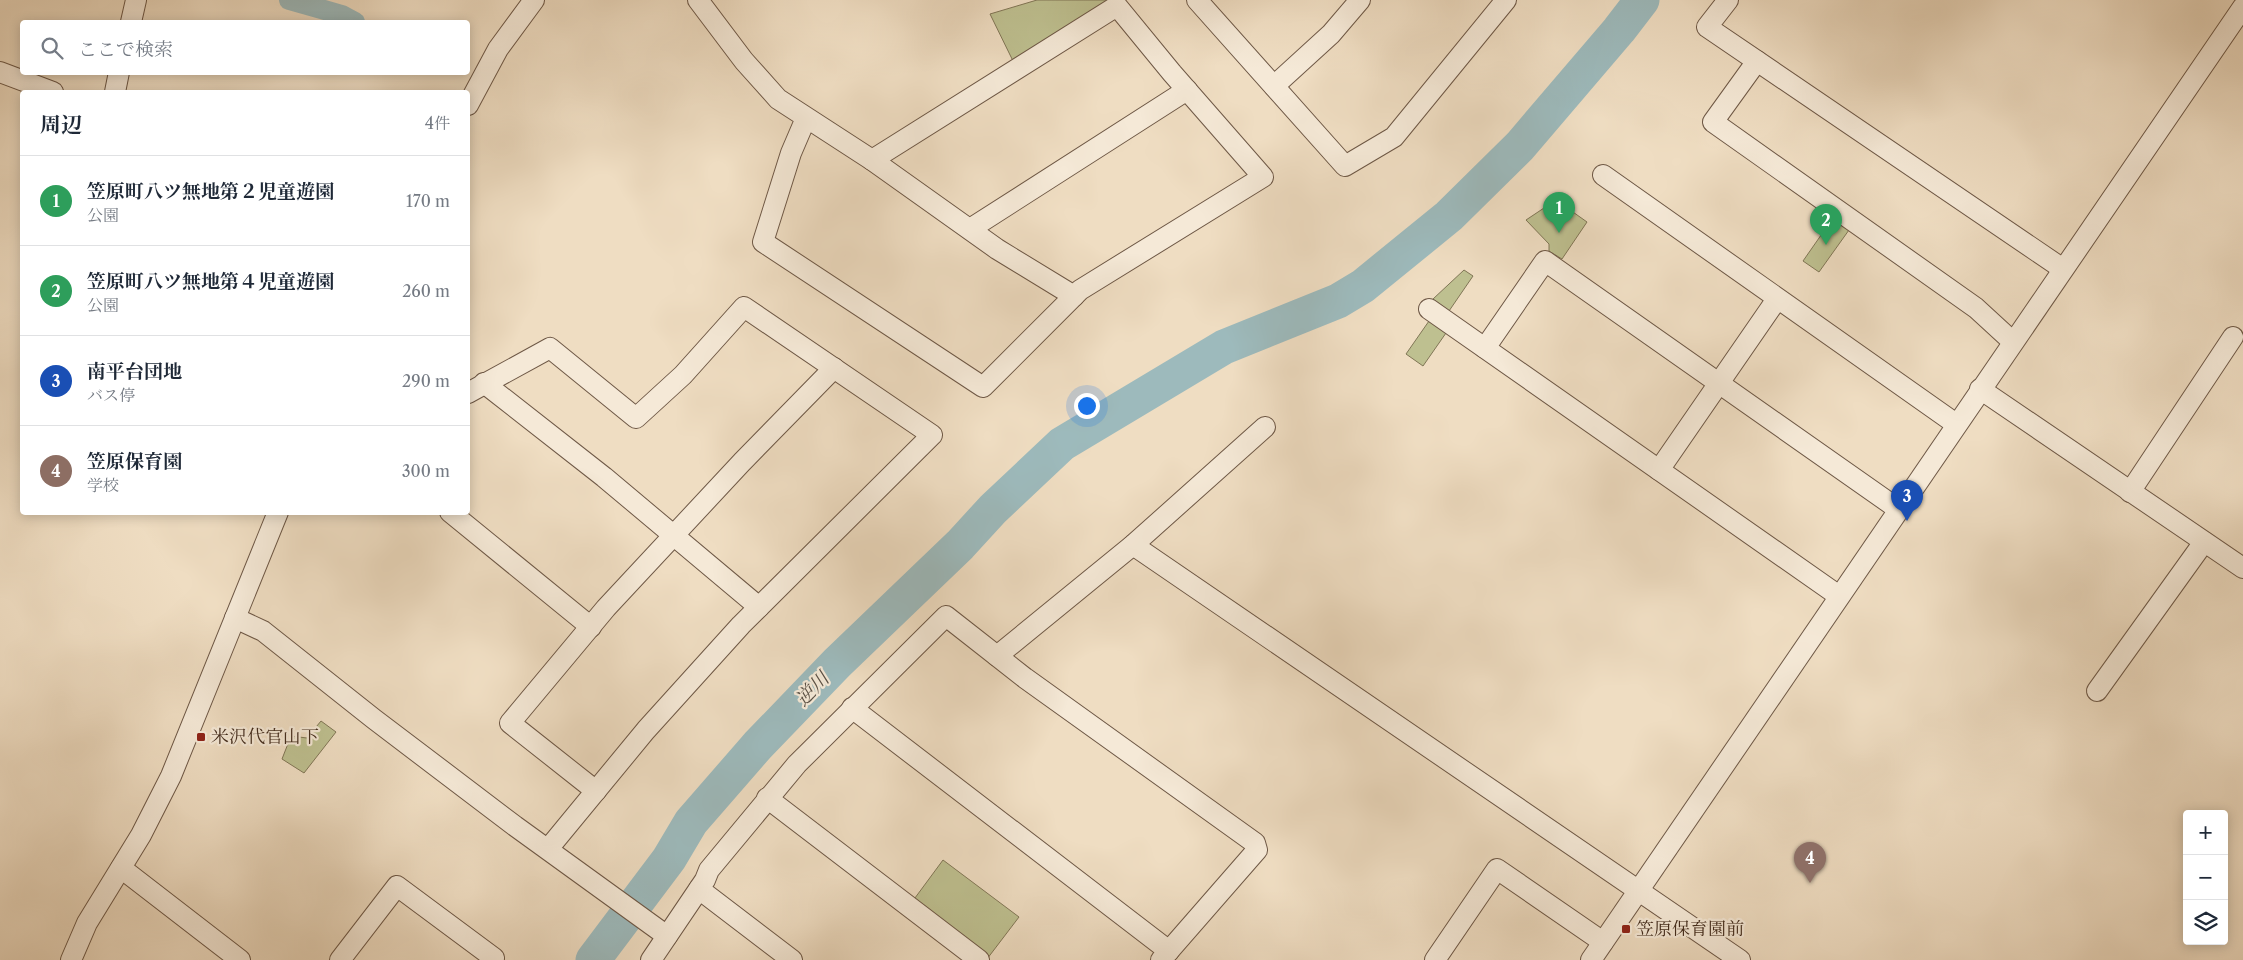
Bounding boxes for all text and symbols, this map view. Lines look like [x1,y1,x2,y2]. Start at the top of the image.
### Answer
search box [20,20,470,75]
icon: search [38,34,66,62]
text: ここで検索 [78,38,173,61]
text: 周辺 [40,112,82,137]
text: 4件 [425,113,450,133]
text: 笠原町八ツ無地第２児童遊園 [87,180,334,203]
text: 1 [52,191,60,211]
text: 170 m [406,191,450,211]
pin: 1 [1543,192,1575,233]
pin: 2 [1810,204,1842,245]
text: 公園 [87,205,119,225]
text: 笠原町八ツ無地第４児童遊園 [87,270,334,293]
text: 2 [51,281,61,301]
text: 260 m [402,281,450,301]
text: 公園 [87,295,119,315]
text: 南平台団地 [87,360,182,383]
text: 3 [51,371,61,391]
text: 290 m [402,371,450,391]
text: バス停 [87,385,135,405]
your location [1074,393,1100,419]
text: 笠原保育園 [87,450,182,473]
text: 4 [51,461,61,481]
text: 300 m [402,461,450,481]
text: 学校 [87,475,119,495]
pin: 3 [1891,480,1923,521]
water label: 逆川 [791,666,835,711]
place label: 米沢代官山下 [211,726,319,748]
marker: 米沢代官山下 [195,731,207,743]
map controls [2183,810,2228,945]
button: + [2183,810,2228,855]
pin: 4 [1794,842,1826,883]
button: − [2183,855,2228,900]
button: layers [2183,900,2228,945]
place label: 笠原保育園前 [1636,918,1744,940]
marker: 笠原保育園前 [1620,923,1632,935]

